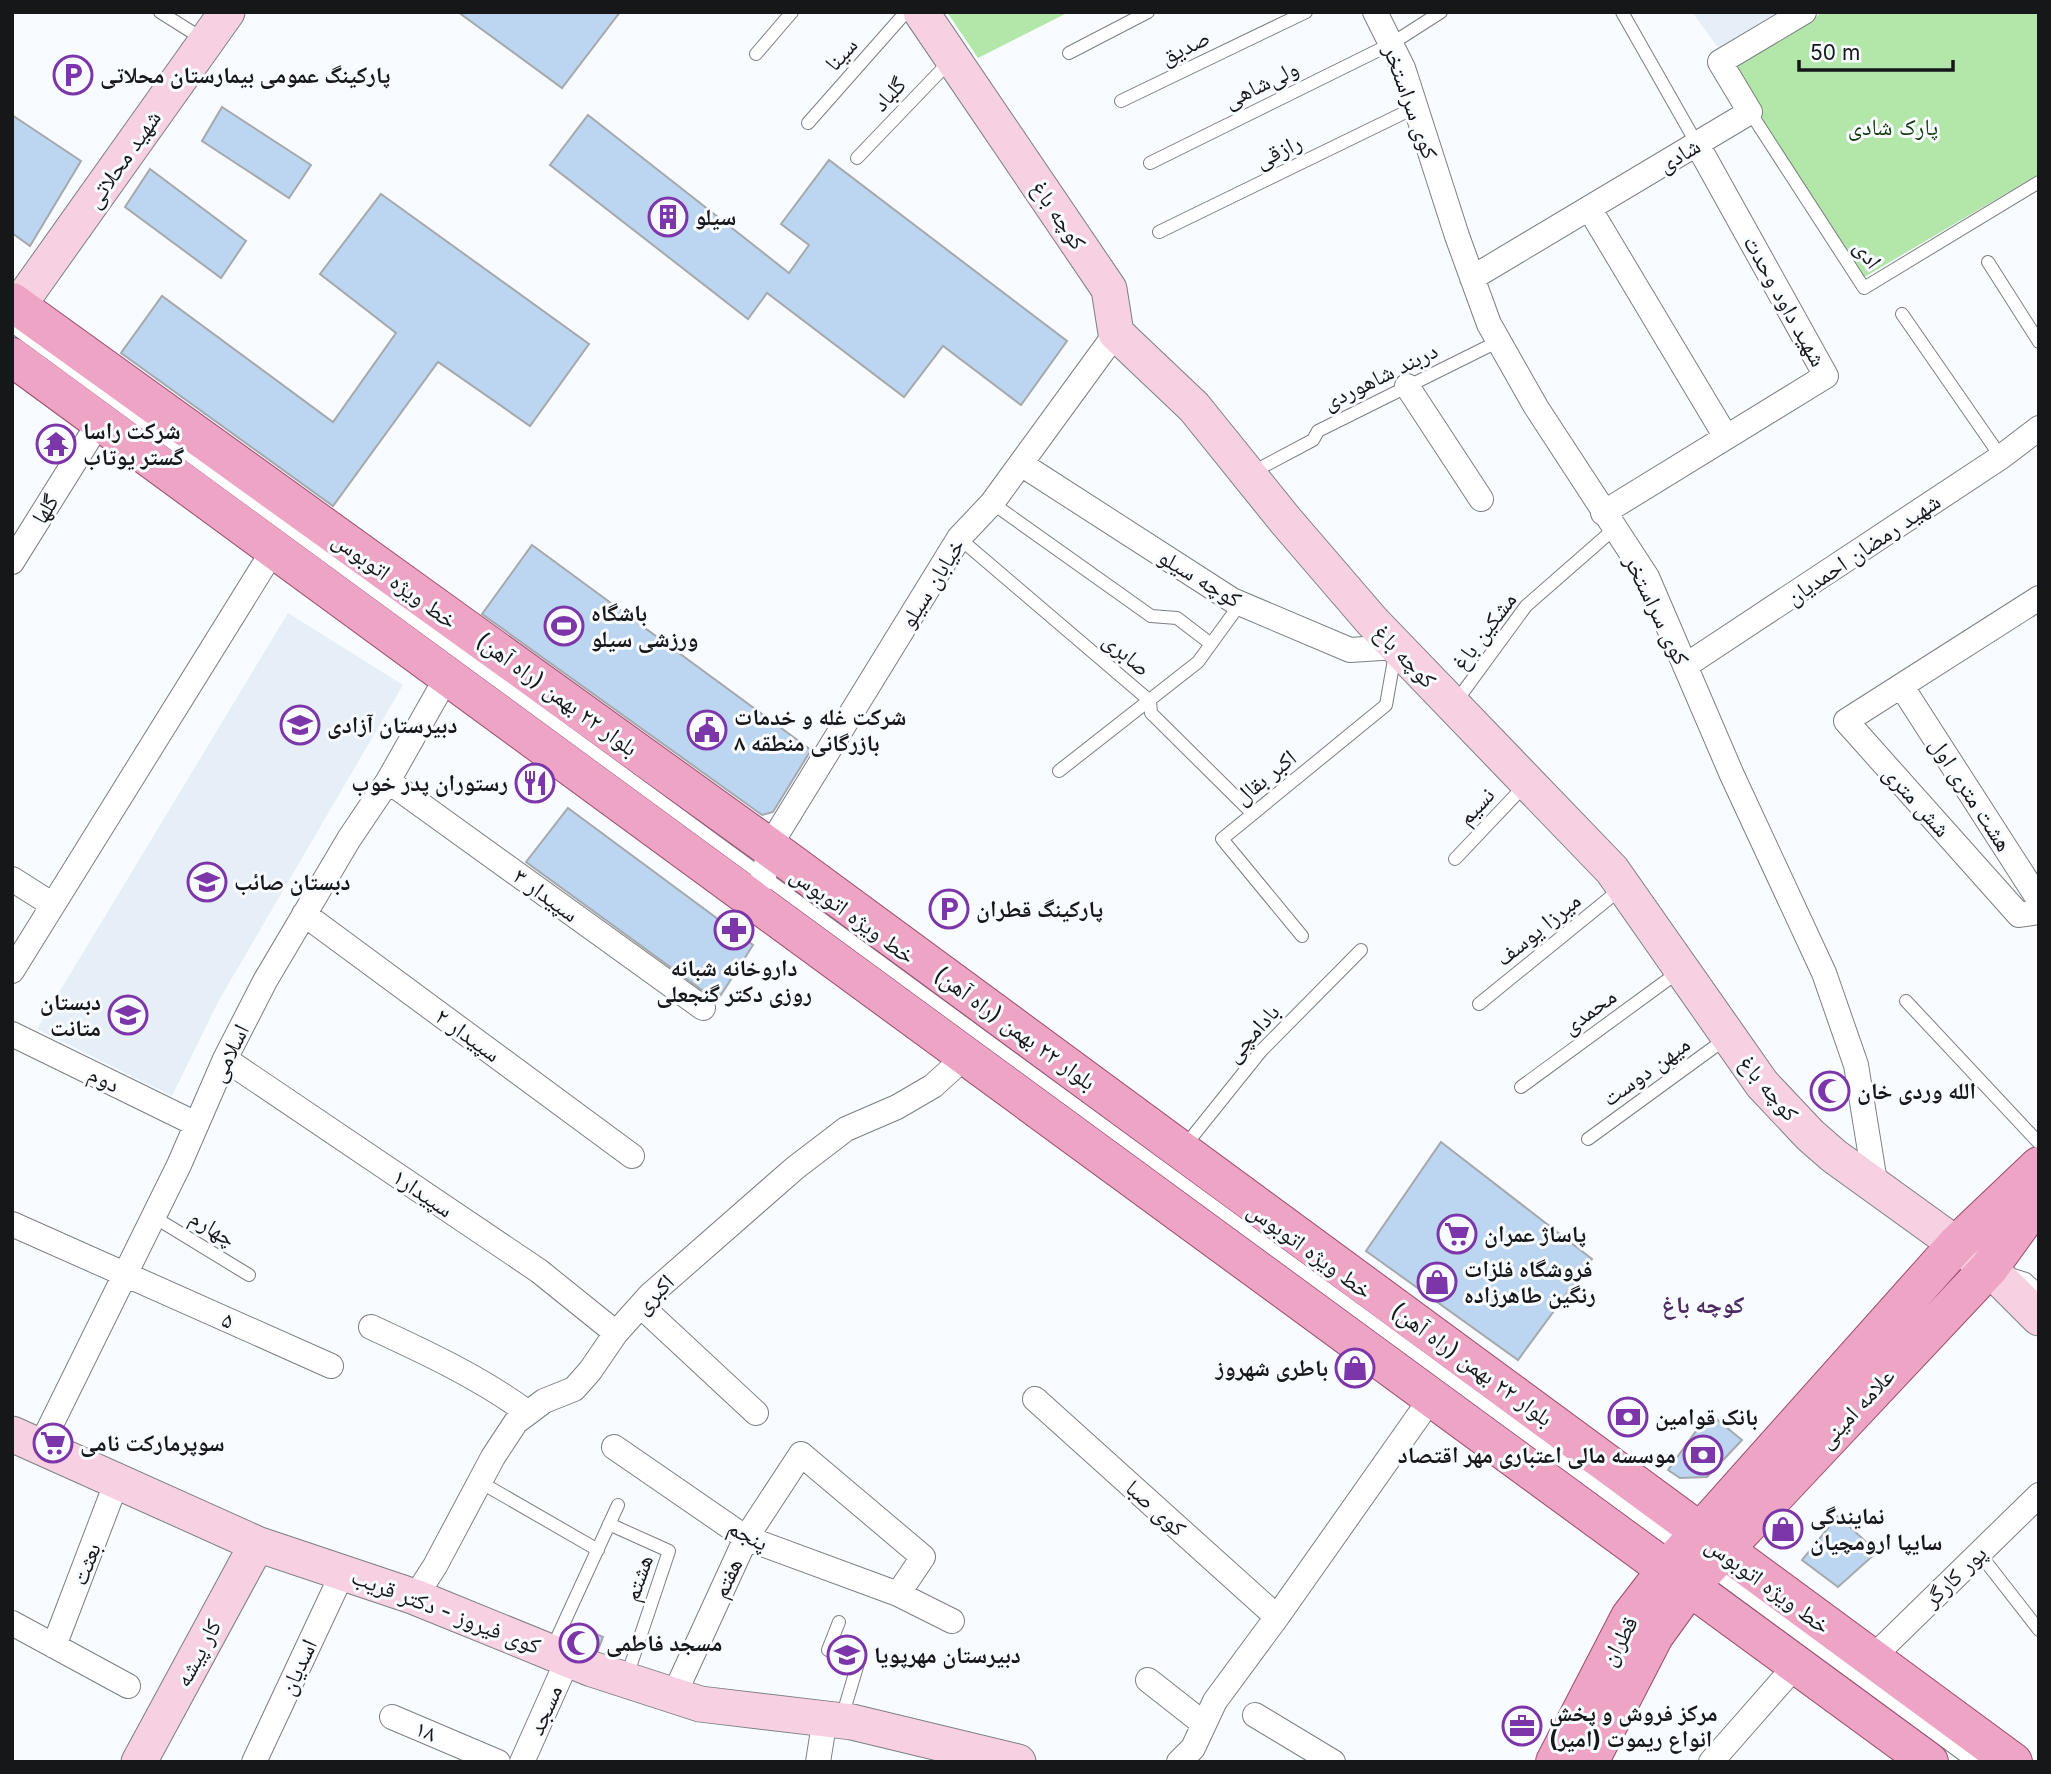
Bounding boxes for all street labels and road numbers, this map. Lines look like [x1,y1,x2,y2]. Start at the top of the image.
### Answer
street label: صدیق [1156,23,1214,71]
street label: سینا [819,31,863,77]
street label: کوی سراستخر [1377,40,1445,163]
street label: ولی‌شاهی [1219,54,1303,114]
street label: گلباد [866,71,912,117]
street label: شهید محلاتی [79,105,167,213]
street label: رازقی [1250,128,1306,174]
street label: شادی [1653,131,1705,179]
street label: کوچه باغ [1025,175,1093,256]
street label: شهید داود وحدت [1738,231,1832,371]
street label: ادی [1848,234,1888,274]
street label: دربند شاهوردی [1318,336,1442,416]
street label: شهید رمضان احمدیان [1780,487,1946,611]
street label: گلها [25,489,65,529]
street label: خط ویژه اتوبوس [327,525,463,635]
street label: خیابان سیلو [893,533,971,633]
street label: کوچه سیلو [1154,542,1247,614]
street label: کوی سراستخر [1618,550,1696,670]
street label: مشکین باغ [1446,586,1523,676]
street label: کوچه باغ [1367,618,1442,695]
street label: بلوار ۲۲ بهمن (راه آهن) [471,626,643,762]
street label: صابری [1098,626,1156,682]
street label: هشت متری اول [1924,732,2018,856]
street label: اکبر بقال [1228,743,1302,811]
street label: شش متری [1877,759,1957,843]
street label: نسیم [1451,781,1502,832]
street label: خط ویژه اتوبوس [785,860,921,970]
street label: سپیدار ۳ [508,862,584,928]
street label: میرزا یوسف [1490,886,1586,972]
street label: بلوار ۲۲ بهمن (راه آهن) [929,960,1101,1096]
street label: محمدی [1556,982,1622,1040]
street label: بادامچی [1219,998,1285,1068]
street label: سپیدار ۲ [430,1002,506,1068]
street label: اسلامی [203,1019,255,1087]
street label: میهن دوست [1597,1030,1695,1112]
street label: کوچه باغ [1732,1049,1805,1128]
street label: دوم [83,1060,124,1100]
street label: سپیدار۱ [387,1163,459,1224]
street label: خط ویژه اتوبوس [1242,1195,1378,1305]
street label: چهارم [184,1203,241,1255]
street label: اکبری [628,1268,680,1320]
street label: بلوار ۲۲ بهمن (راه آهن) [1386,1296,1558,1432]
street label: ۵ [218,1305,238,1335]
street label: علامه امینی [1812,1362,1901,1454]
street label: کوی صبا [1120,1474,1192,1543]
street label: پنجم [722,1513,773,1559]
street label: خط ویژه اتوبوس [1700,1530,1836,1640]
street label: بعثت [65,1539,107,1589]
street label: پور کارگر [1917,1539,1993,1614]
street label: هشتم [617,1551,661,1606]
street label: هفتم [706,1553,750,1603]
street label: کوی فیروز - دکتر قریب [348,1562,545,1660]
street label: قطران [1594,1611,1644,1671]
street label: کار پیشه [169,1614,228,1692]
street label: اسدیان [273,1634,323,1700]
street label: مسجد [522,1681,568,1739]
street label: ۱۸ [411,1714,441,1748]

